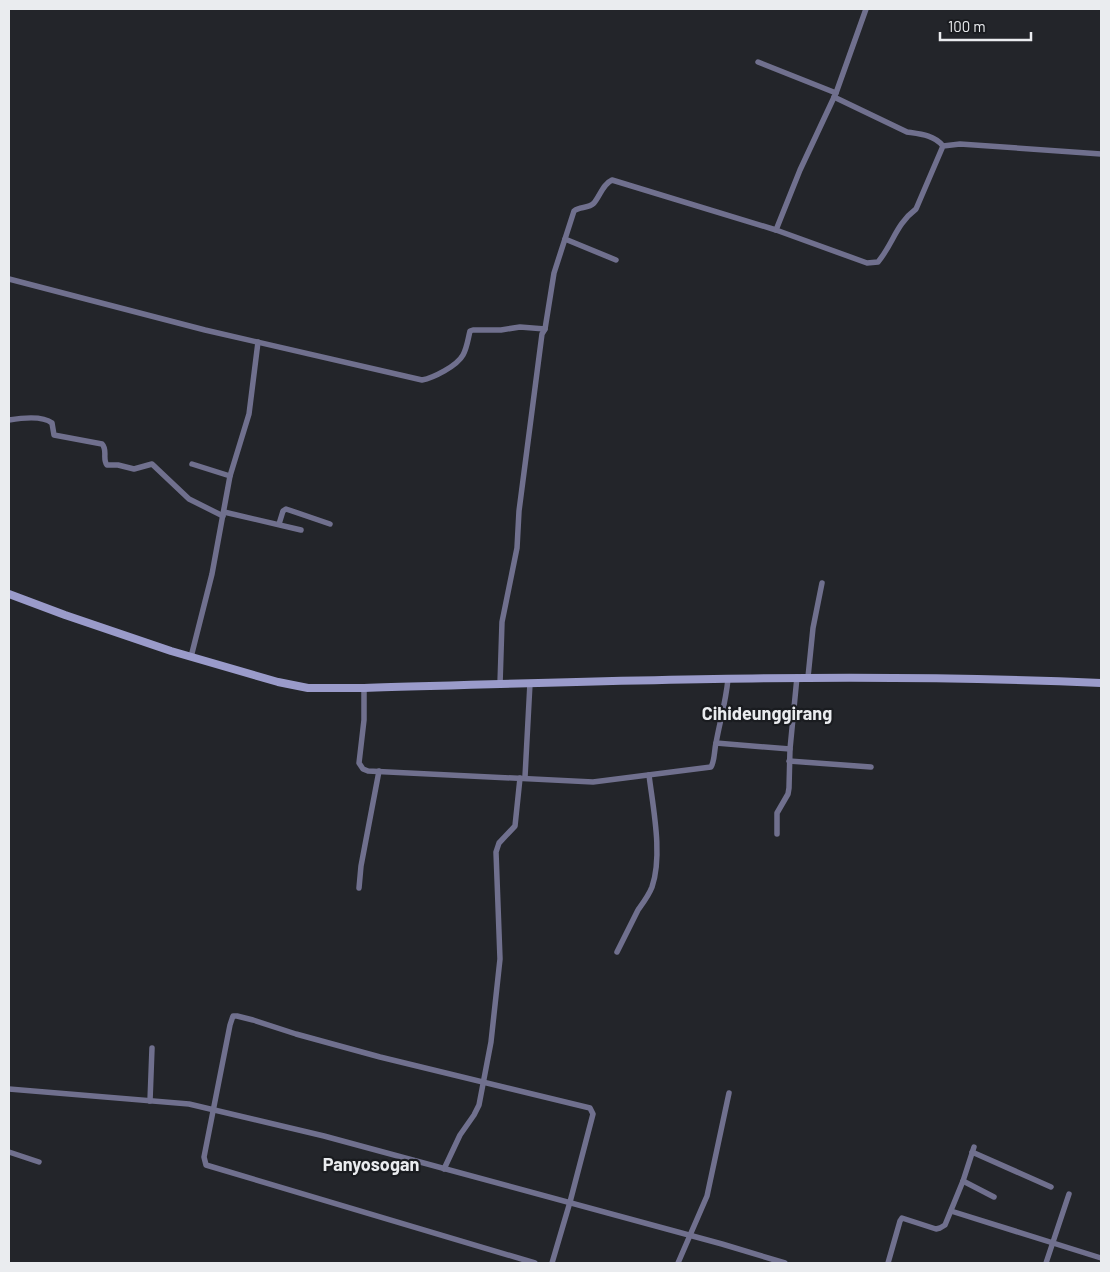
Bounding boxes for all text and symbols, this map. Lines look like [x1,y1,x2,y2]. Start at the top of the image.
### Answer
scale bar [940,10,1031,42]
text: 100 m [948,17,986,35]
district label: Cihideunggirang [702,702,832,724]
district label: Panyosogan [323,1153,419,1175]

